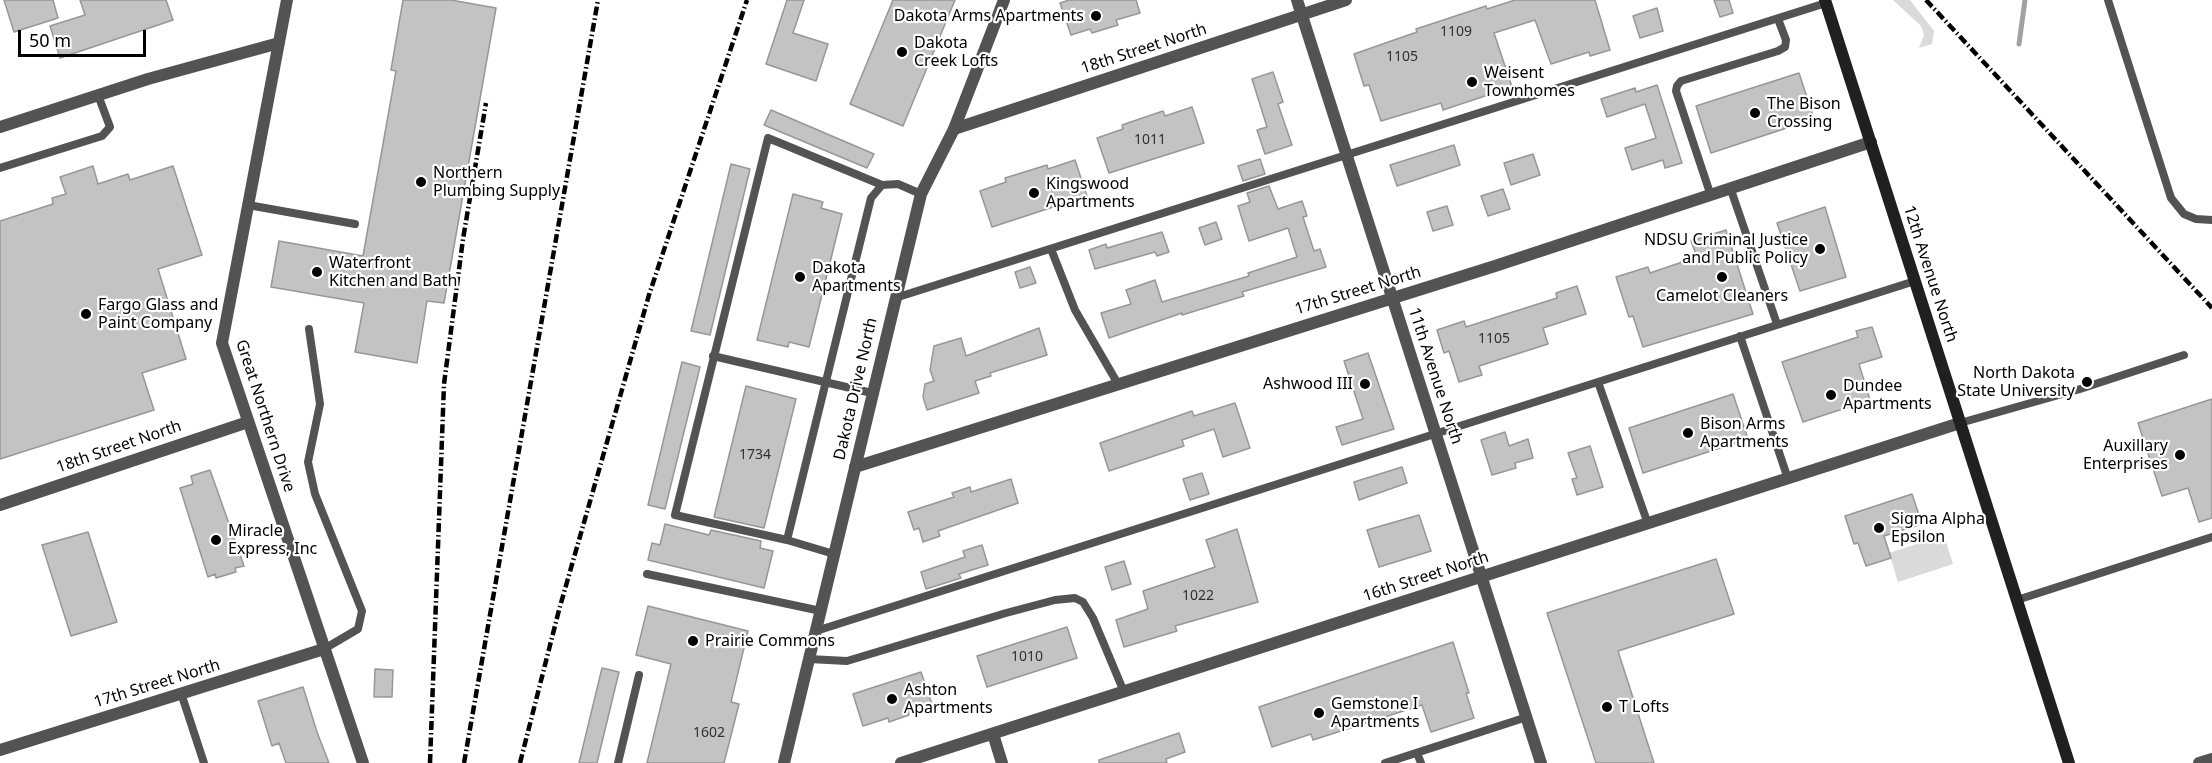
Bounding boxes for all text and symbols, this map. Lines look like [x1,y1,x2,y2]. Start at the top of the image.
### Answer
place label: Dakota Arms Apartments [894,6,1084,26]
marker: Dakota Arms Apartments [1089,9,1103,23]
scale bar [21,18,148,56]
street label: 18th Street North [1079,20,1209,78]
house number: 1109 [1440,24,1472,40]
text: 50 m [29,28,71,52]
place label: Dakota Creek Lofts [914,33,998,71]
marker: Dakota Creek Lofts [895,45,909,59]
house number: 1105 [1386,49,1418,65]
place label: Weisent Townhomes [1484,63,1575,101]
marker: Weisent Townhomes [1465,75,1479,89]
place label: The Bison Crossing [1767,94,1841,132]
marker: The Bison Crossing [1748,106,1762,120]
house number: 1011 [1134,132,1166,148]
place label: Northern Plumbing Supply [433,163,560,201]
place label: Kingswood Apartments [1046,174,1135,212]
marker: Northern Plumbing Supply [414,175,428,189]
marker: Kingswood Apartments [1027,186,1041,200]
street label: 12th Avenue North [1899,203,1961,345]
place label: NDSU Criminal Justice and Public Policy [1644,230,1808,268]
marker: NDSU Criminal Justice and Public Policy [1813,242,1827,256]
place label: Waterfront Kitchen and Bath [329,253,457,291]
place label: Dakota Apartments [812,258,901,296]
street label: 17th Street North [1293,263,1423,319]
marker: Waterfront Kitchen and Bath [310,265,324,279]
marker: Dakota Apartments [793,270,807,284]
marker: Camelot Cleaners [1715,270,1729,284]
place label: Camelot Cleaners [1656,286,1788,306]
place label: Fargo Glass and Paint Company [98,295,218,333]
street label: 11th Avenue North [1404,305,1466,447]
marker: Fargo Glass and Paint Company [79,307,93,321]
street label: Dakota Drive North [830,316,882,462]
house number: 1105 [1478,331,1510,347]
street label: Great Northern Drive [231,337,299,495]
place label: North Dakota State University [1957,363,2075,401]
place label: Ashwood III [1263,374,1353,394]
marker: North Dakota State University [2080,375,2094,389]
place label: Dundee Apartments [1843,376,1932,414]
marker: Ashwood III [1358,377,1372,391]
marker: Dundee Apartments [1824,388,1838,402]
place label: Bison Arms Apartments [1700,414,1789,452]
street label: 18th Street North [54,417,184,477]
marker: Bison Arms Apartments [1681,426,1695,440]
place label: Auxillary Enterprises [2083,436,2168,474]
house number: 1734 [739,447,771,463]
marker: Auxillary Enterprises [2173,448,2187,462]
place label: Sigma Alpha Epsilon [1891,509,1985,547]
place label: Miracle Express, Inc [228,521,317,559]
marker: Sigma Alpha Epsilon [1872,521,1886,535]
marker: Miracle Express, Inc [209,533,223,547]
street label: 16th Street North [1361,548,1491,606]
house number: 1022 [1182,588,1214,604]
place label: Prairie Commons [705,631,835,651]
marker: Prairie Commons [686,634,700,648]
house number: 1010 [1011,649,1043,665]
street label: 17th Street North [92,656,222,712]
place label: Ashton Apartments [904,680,993,718]
marker: Ashton Apartments [885,692,899,706]
place label: Gemstone I Apartments [1331,694,1420,732]
place label: T Lofts [1619,697,1669,717]
marker: T Lofts [1600,700,1614,714]
marker: Gemstone I Apartments [1312,706,1326,720]
house number: 1602 [693,725,725,741]

